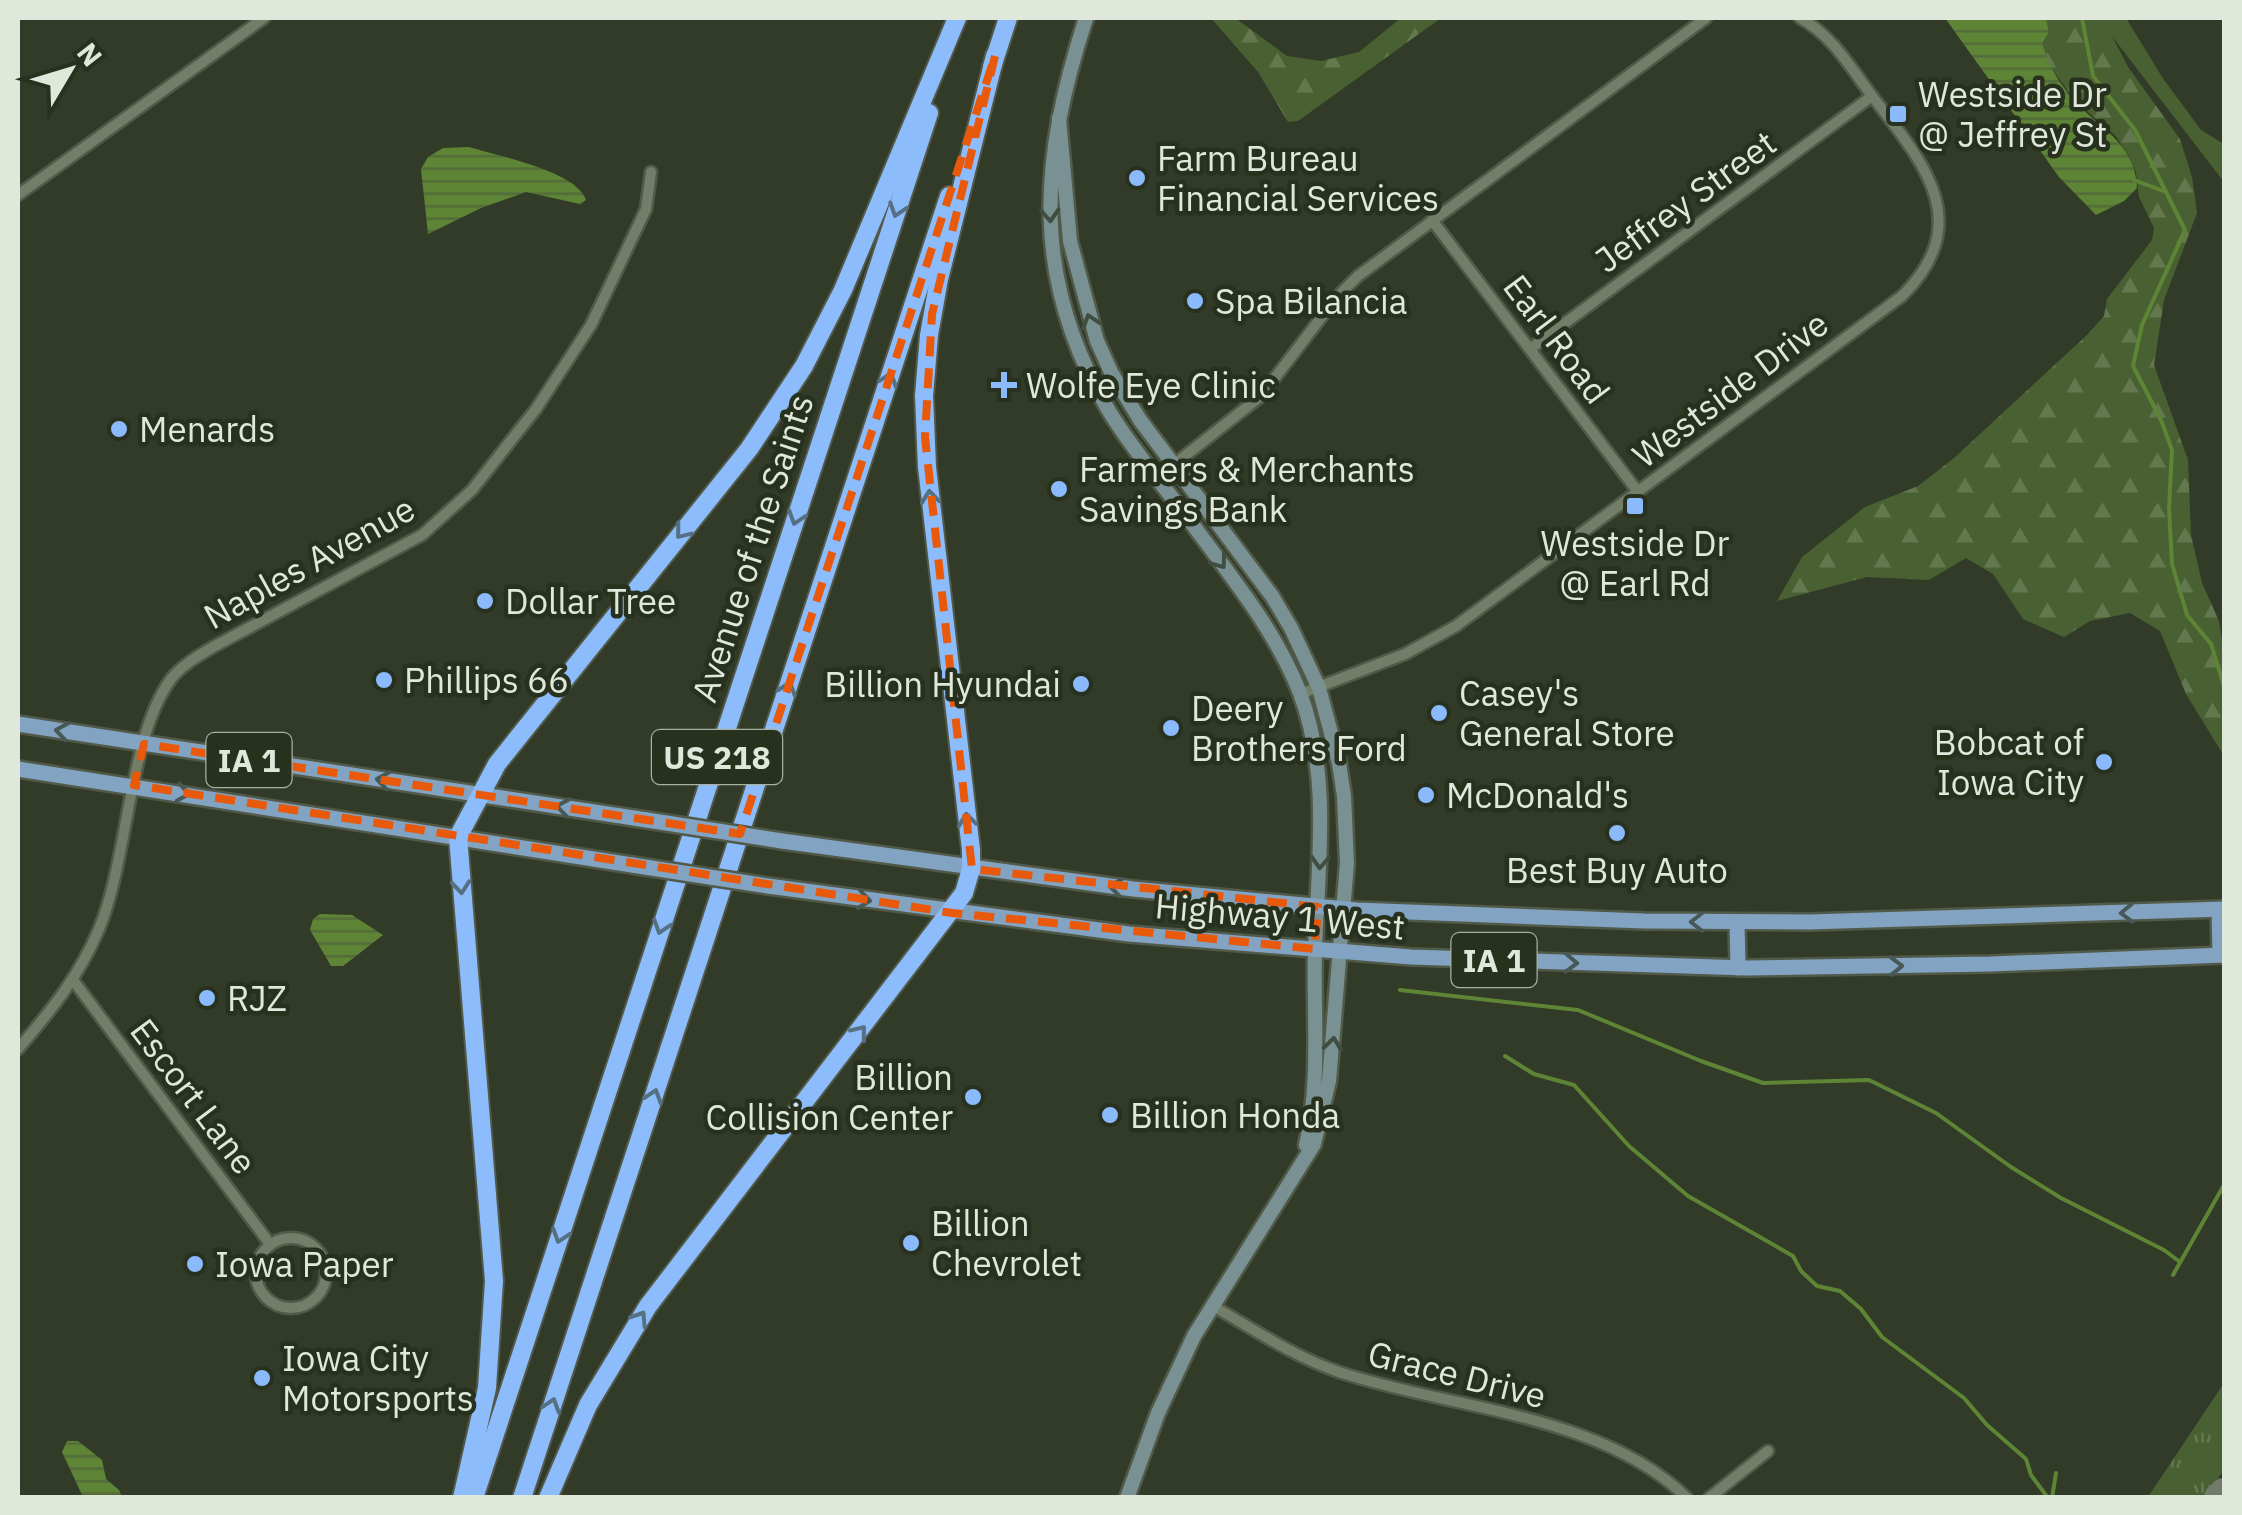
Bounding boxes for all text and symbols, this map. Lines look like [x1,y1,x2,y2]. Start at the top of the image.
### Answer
north arrow [20,20,120,120]
text: N [69,35,111,74]
place label: Westside Dr @ Jeffrey St [1918,71,2107,157]
marker: Westside Dr @ Jeffrey St [1887,103,1909,125]
street label: Jeffrey Street [1585,120,1785,282]
place label: Farm Bureau Financial Services [1157,135,1439,221]
marker: Farm Bureau Financial Services [1126,167,1148,189]
one-way arrow [889,200,909,217]
one-way arrow [1039,207,1060,223]
street label: Earl Road [1493,265,1621,413]
place label: Spa Bilancia [1215,278,1407,324]
marker: Spa Bilancia [1184,290,1206,312]
street label: Westside Drive [1623,300,1837,478]
one-way arrow [1081,313,1101,330]
place label: Wolfe Eye Clinic [1026,362,1276,408]
one-way arrow [878,371,898,388]
marker: Wolfe Eye Clinic [991,372,1017,398]
street label: Avenue of the Saints [681,388,823,708]
place label: Menards [139,406,275,452]
marker: Menards [108,418,130,440]
place label: Farmers & Merchants Savings Bank [1079,446,1415,532]
marker: Farmers & Merchants Savings Bank [1048,478,1070,500]
street label: Naples Avenue [195,485,423,639]
one-way arrow [920,488,941,504]
marker: Westside Dr @ Earl Rd [1624,495,1646,517]
one-way arrow [787,509,807,526]
place label: Westside Dr @ Earl Rd [1541,520,1730,606]
one-way arrow [676,521,694,539]
one-way arrow [1209,551,1226,569]
place label: Dollar Tree [505,578,676,624]
marker: Dollar Tree [474,590,496,612]
place label: Phillips 66 [404,657,569,703]
place label: Billion Hyundai [824,661,1061,707]
marker: Phillips 66 [373,669,395,691]
place label: Casey's General Store [1459,670,1675,756]
marker: Billion Hyundai [1070,673,1092,695]
one-way arrow [776,680,796,697]
place label: Deery Brothers Ford [1191,685,1407,771]
marker: Casey's General Store [1428,702,1450,724]
marker: Deery Brothers Ford [1160,717,1182,739]
place label: Bobcat of Iowa City [1934,719,2084,805]
one-way arrow [54,722,70,743]
road number: US 218 [652,730,782,784]
road number: IA 1 [206,733,292,787]
marker: Bobcat of Iowa City [2093,751,2115,773]
one-way arrow [375,770,392,791]
place label: McDonald's [1446,772,1629,818]
one-way arrow [175,782,192,803]
marker: McDonald's [1415,784,1437,806]
one-way arrow [555,797,572,818]
one-way arrow [957,811,978,828]
marker: Best Buy Auto [1606,822,1628,844]
place label: Best Buy Auto [1506,847,1728,893]
one-way arrow [1310,854,1331,870]
one-way arrow [1108,877,1124,898]
one-way arrow [450,879,472,895]
street label: Highway 1 West [1153,882,1407,950]
one-way arrow [856,888,873,909]
one-way arrow [2119,902,2135,923]
one-way arrow [1689,911,1704,933]
one-way arrow [653,917,673,934]
road number: IA 1 [1452,933,1536,987]
one-way arrow [1564,952,1580,973]
one-way arrow [1889,956,1905,977]
place label: RJZ [227,975,287,1021]
marker: RJZ [196,987,218,1009]
street label: Escort Lane [120,1009,268,1183]
one-way arrow [848,1026,865,1044]
one-way arrow [1322,1035,1343,1051]
place label: Billion Collision Center [705,1054,953,1140]
marker: Billion Collision Center [962,1086,984,1108]
one-way arrow [642,1088,662,1105]
place label: Billion Honda [1130,1092,1340,1138]
marker: Billion Honda [1099,1104,1121,1126]
place label: Billion Chevrolet [931,1200,1082,1286]
one-way arrow [551,1226,571,1243]
marker: Billion Chevrolet [900,1232,922,1254]
place label: Iowa Paper [215,1241,394,1287]
marker: Iowa Paper [184,1253,206,1275]
one-way arrow [628,1310,647,1328]
street label: Grace Drive [1363,1330,1551,1418]
place label: Iowa City Motorsports [282,1335,474,1421]
marker: Iowa City Motorsports [251,1367,273,1389]
one-way arrow [541,1397,561,1414]

